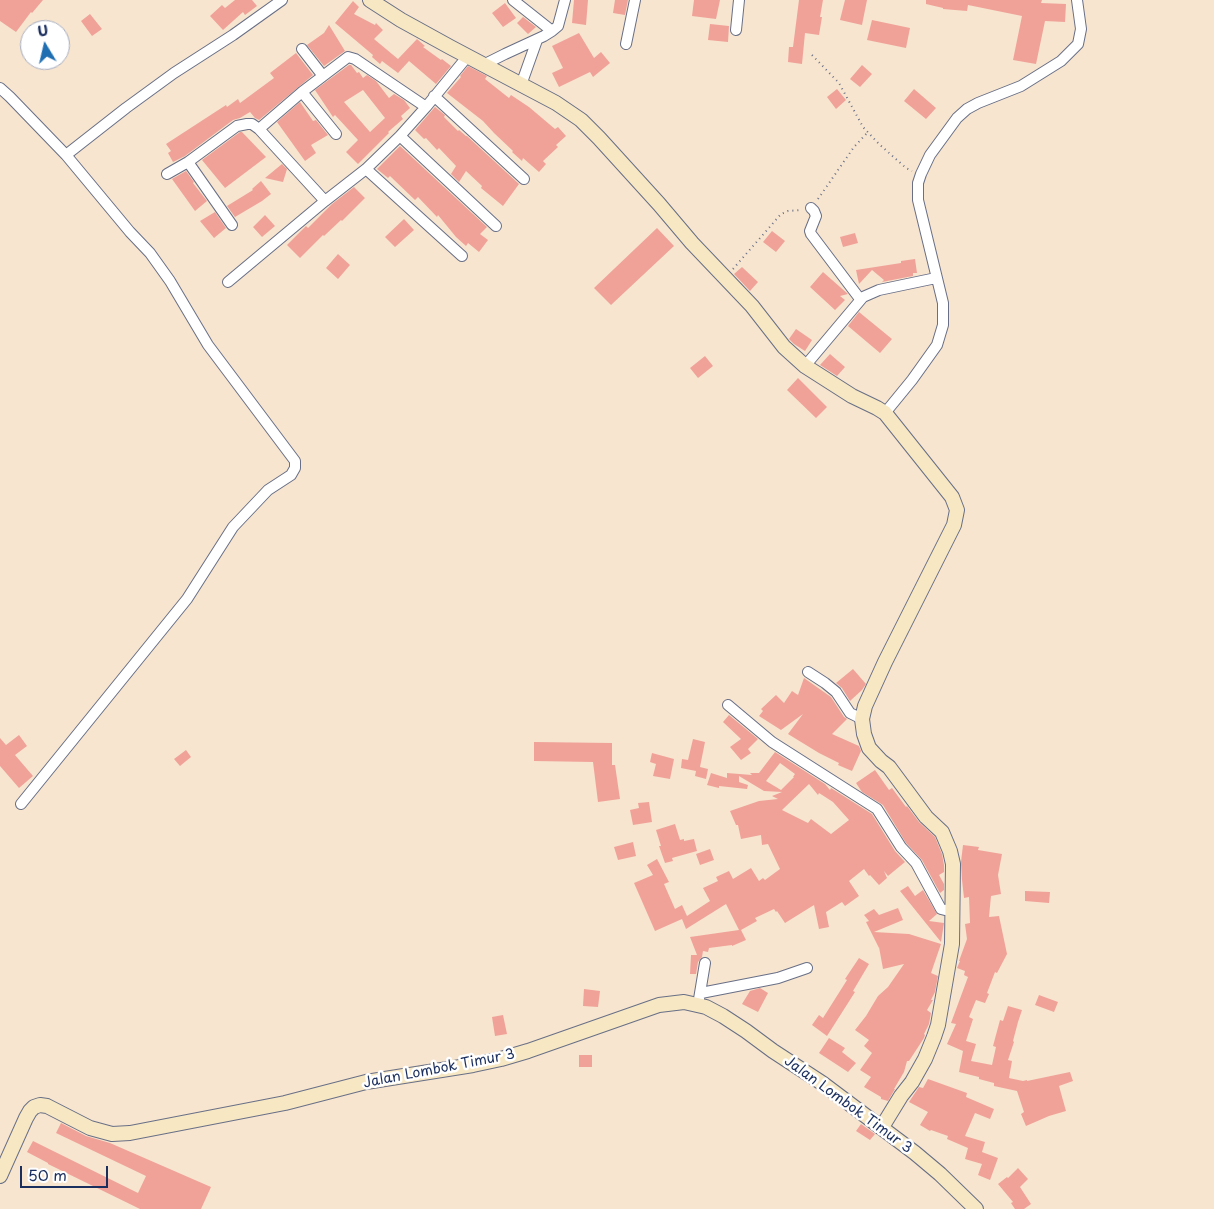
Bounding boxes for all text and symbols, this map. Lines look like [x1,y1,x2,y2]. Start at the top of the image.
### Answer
text: U [36,19,50,42]
north arrow [20,20,70,70]
street label: Jalan Lombok Timur 3 [362,1046,516,1092]
street label: Jalan Lombok Timur 3 [781,1053,915,1157]
scale bar [22,1156,110,1188]
text: 50 m [28,1163,67,1186]

